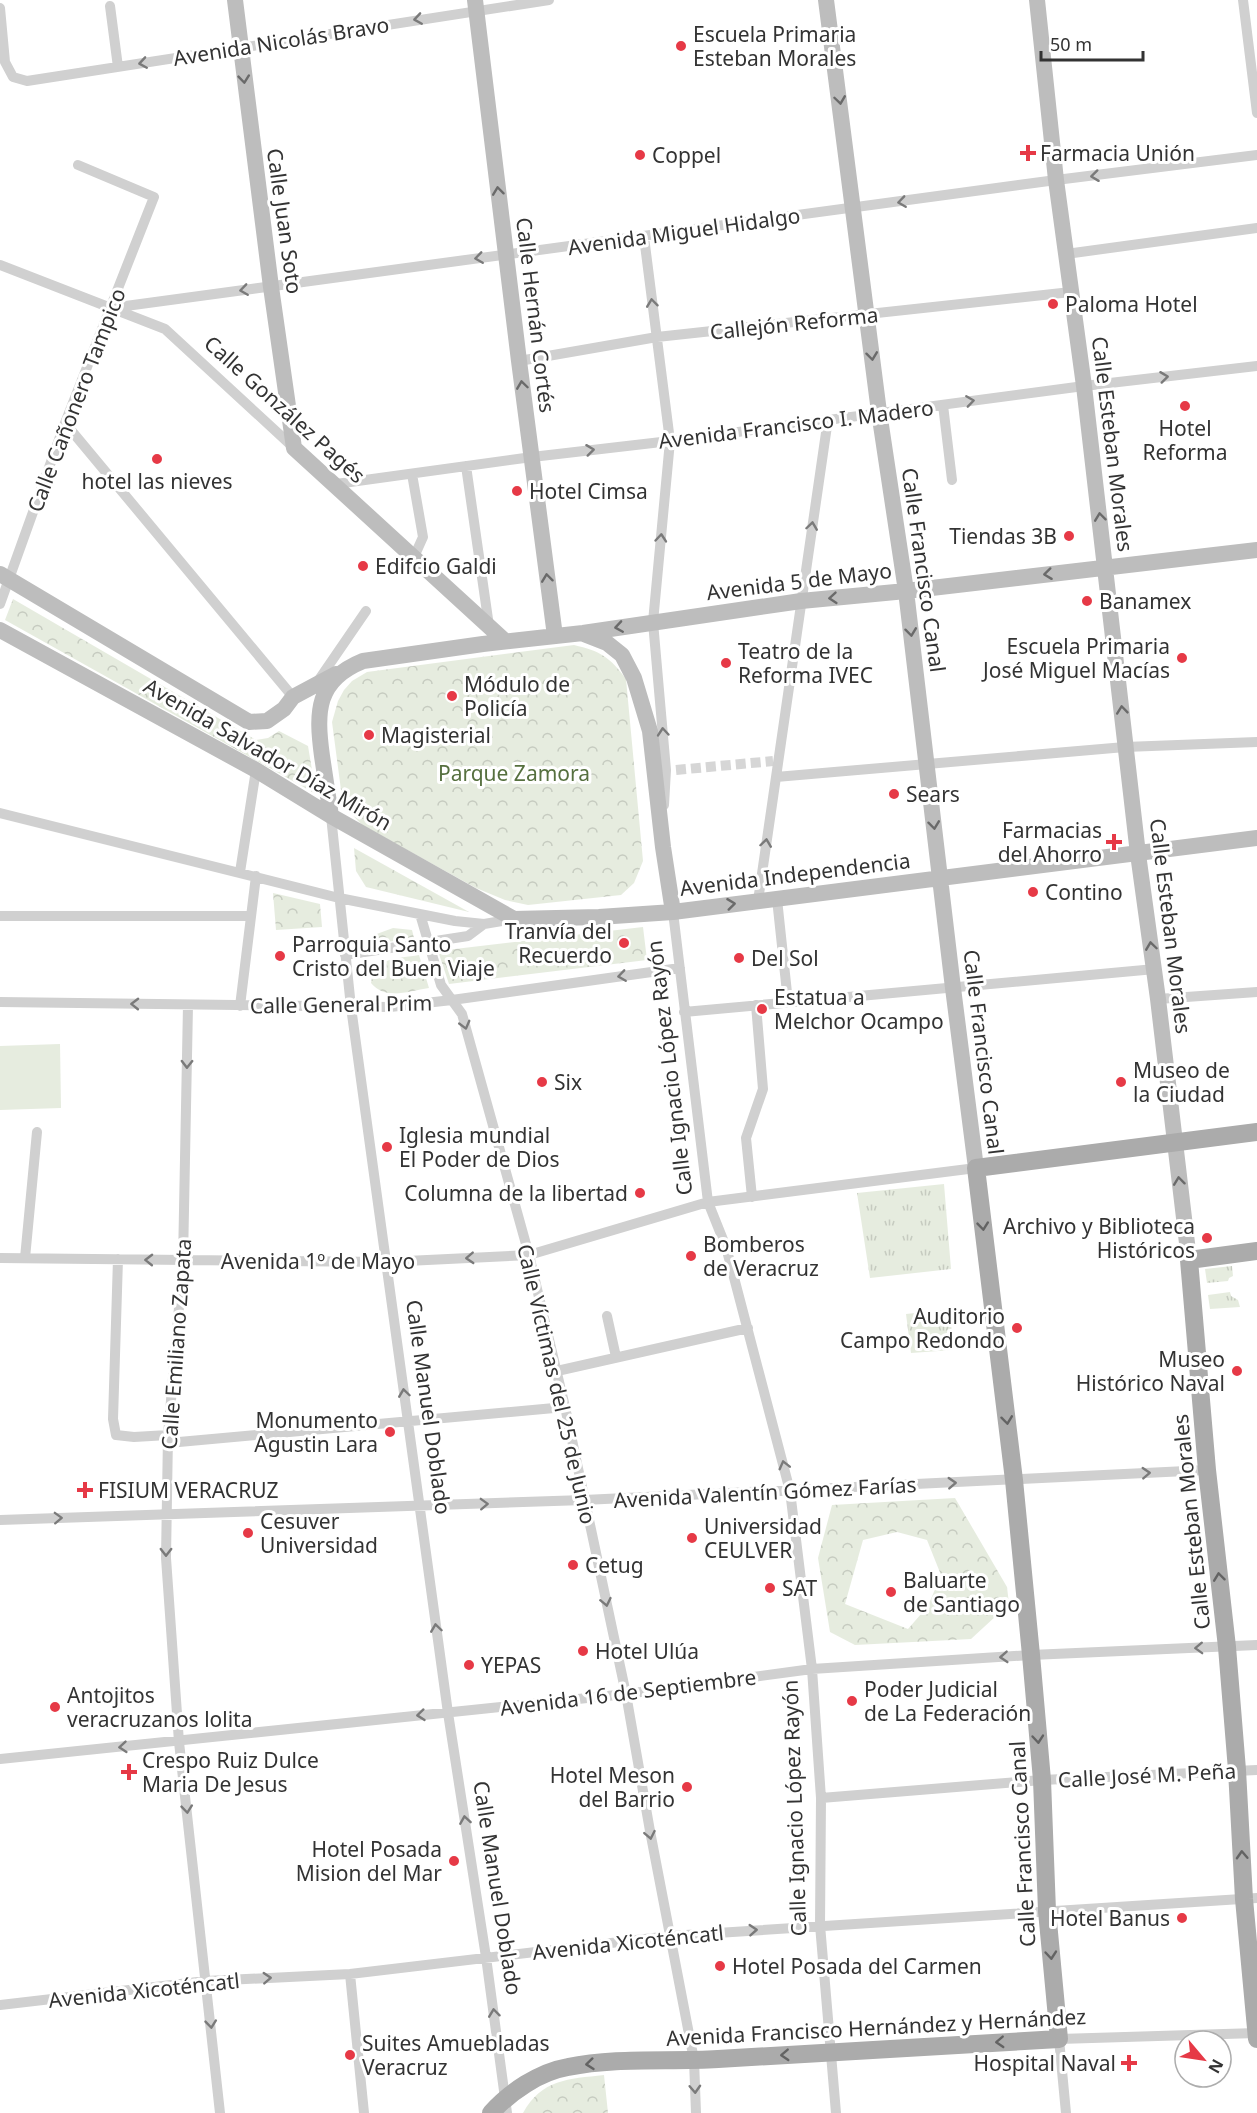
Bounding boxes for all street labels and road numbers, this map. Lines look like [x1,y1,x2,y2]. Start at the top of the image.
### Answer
street label: Avenida Nicolás Bravo [171,10,391,72]
street label: Calle Juan Soto [261,146,309,296]
street label: Avenida Miguel Hidalgo [566,201,802,261]
street label: Calle Hernán Cortés [510,216,562,414]
street label: Calle Cañonero Tampico [20,284,132,516]
street label: Callejón Reforma [708,300,880,346]
street label: Calle González Pagés [199,329,371,489]
street label: Calle Esteban Morales [1086,335,1140,553]
street label: Avenida Francisco I. Madero [657,393,935,455]
street label: Calle Francisco Canal [896,466,952,674]
street label: Avenida 5 de Mayo [705,556,893,606]
street label: Avenida Salvador Díaz Mirón [139,671,397,837]
street label: Calle Esteban Morales [1144,817,1198,1035]
street label: Avenida Independencia [678,846,912,902]
street label: Calle Ignacio López Rayón [639,939,699,1197]
street label: Calle Francisco Canal [958,948,1010,1156]
street label: Calle General Prim [250,988,432,1020]
street label: Calle Emiliano Zapata [155,1238,197,1450]
street label: Calle Víctimas del 25 de Junio [511,1241,603,1527]
street label: Avenida 1º de Mayo [221,1247,415,1275]
street label: Calle Manuel Doblado [400,1298,458,1516]
street label: Calle Esteban Morales [1166,1413,1216,1631]
street label: Avenida Valentín Gómez Farías [613,1470,917,1514]
street label: Avenida 16 de Septiembre [498,1662,758,1722]
street label: Calle Ignacio López Rayón [776,1679,812,1937]
street label: Calle Francisco Canal [1003,1740,1041,1948]
street label: Calle José M. Peña [1057,1756,1237,1794]
street label: Calle Manuel Doblado [467,1779,529,1997]
street label: Avenida Xicoténcatl [531,1918,725,1966]
street label: Avenida Xicoténcatl [47,1966,241,2014]
street label: Avenida Francisco Hernández y Hernández [665,2002,1087,2052]

